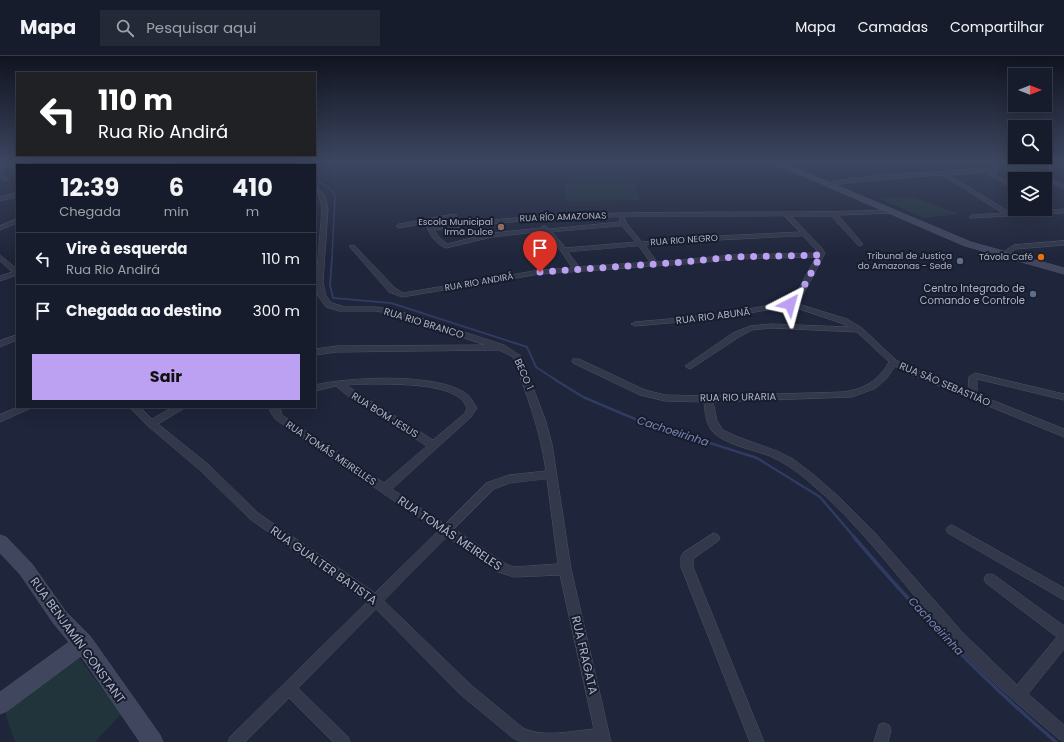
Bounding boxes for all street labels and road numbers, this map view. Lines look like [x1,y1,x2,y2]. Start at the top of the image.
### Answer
street label: RUA RÍO AMAZONAS [519,209,607,225]
street label: RUA RIO NEGRO [650,232,718,248]
street label: RUA RIO ANDIRÁ [444,270,514,294]
street label: RUA RIO BRANCO [382,304,466,342]
street label: RUA RIO ABUNÃ [675,304,751,328]
street label: BECO 1 [510,356,538,392]
street label: RUA SÃO SEBASTIÃO [897,358,993,410]
street label: RUA BOM JESUS [349,388,421,442]
street label: RUA RIO URARIA [700,389,776,405]
street label: RUA TOMÁS MEIRELLES [283,417,379,489]
street label: RUA TOMÁS MEIRELES [394,492,506,574]
street label: RUA GUALTER BATISTA [267,522,381,608]
street label: RUA BENJAMÍN CONSTANT [27,574,130,707]
street label: RUA FRAGATA [568,614,602,696]

